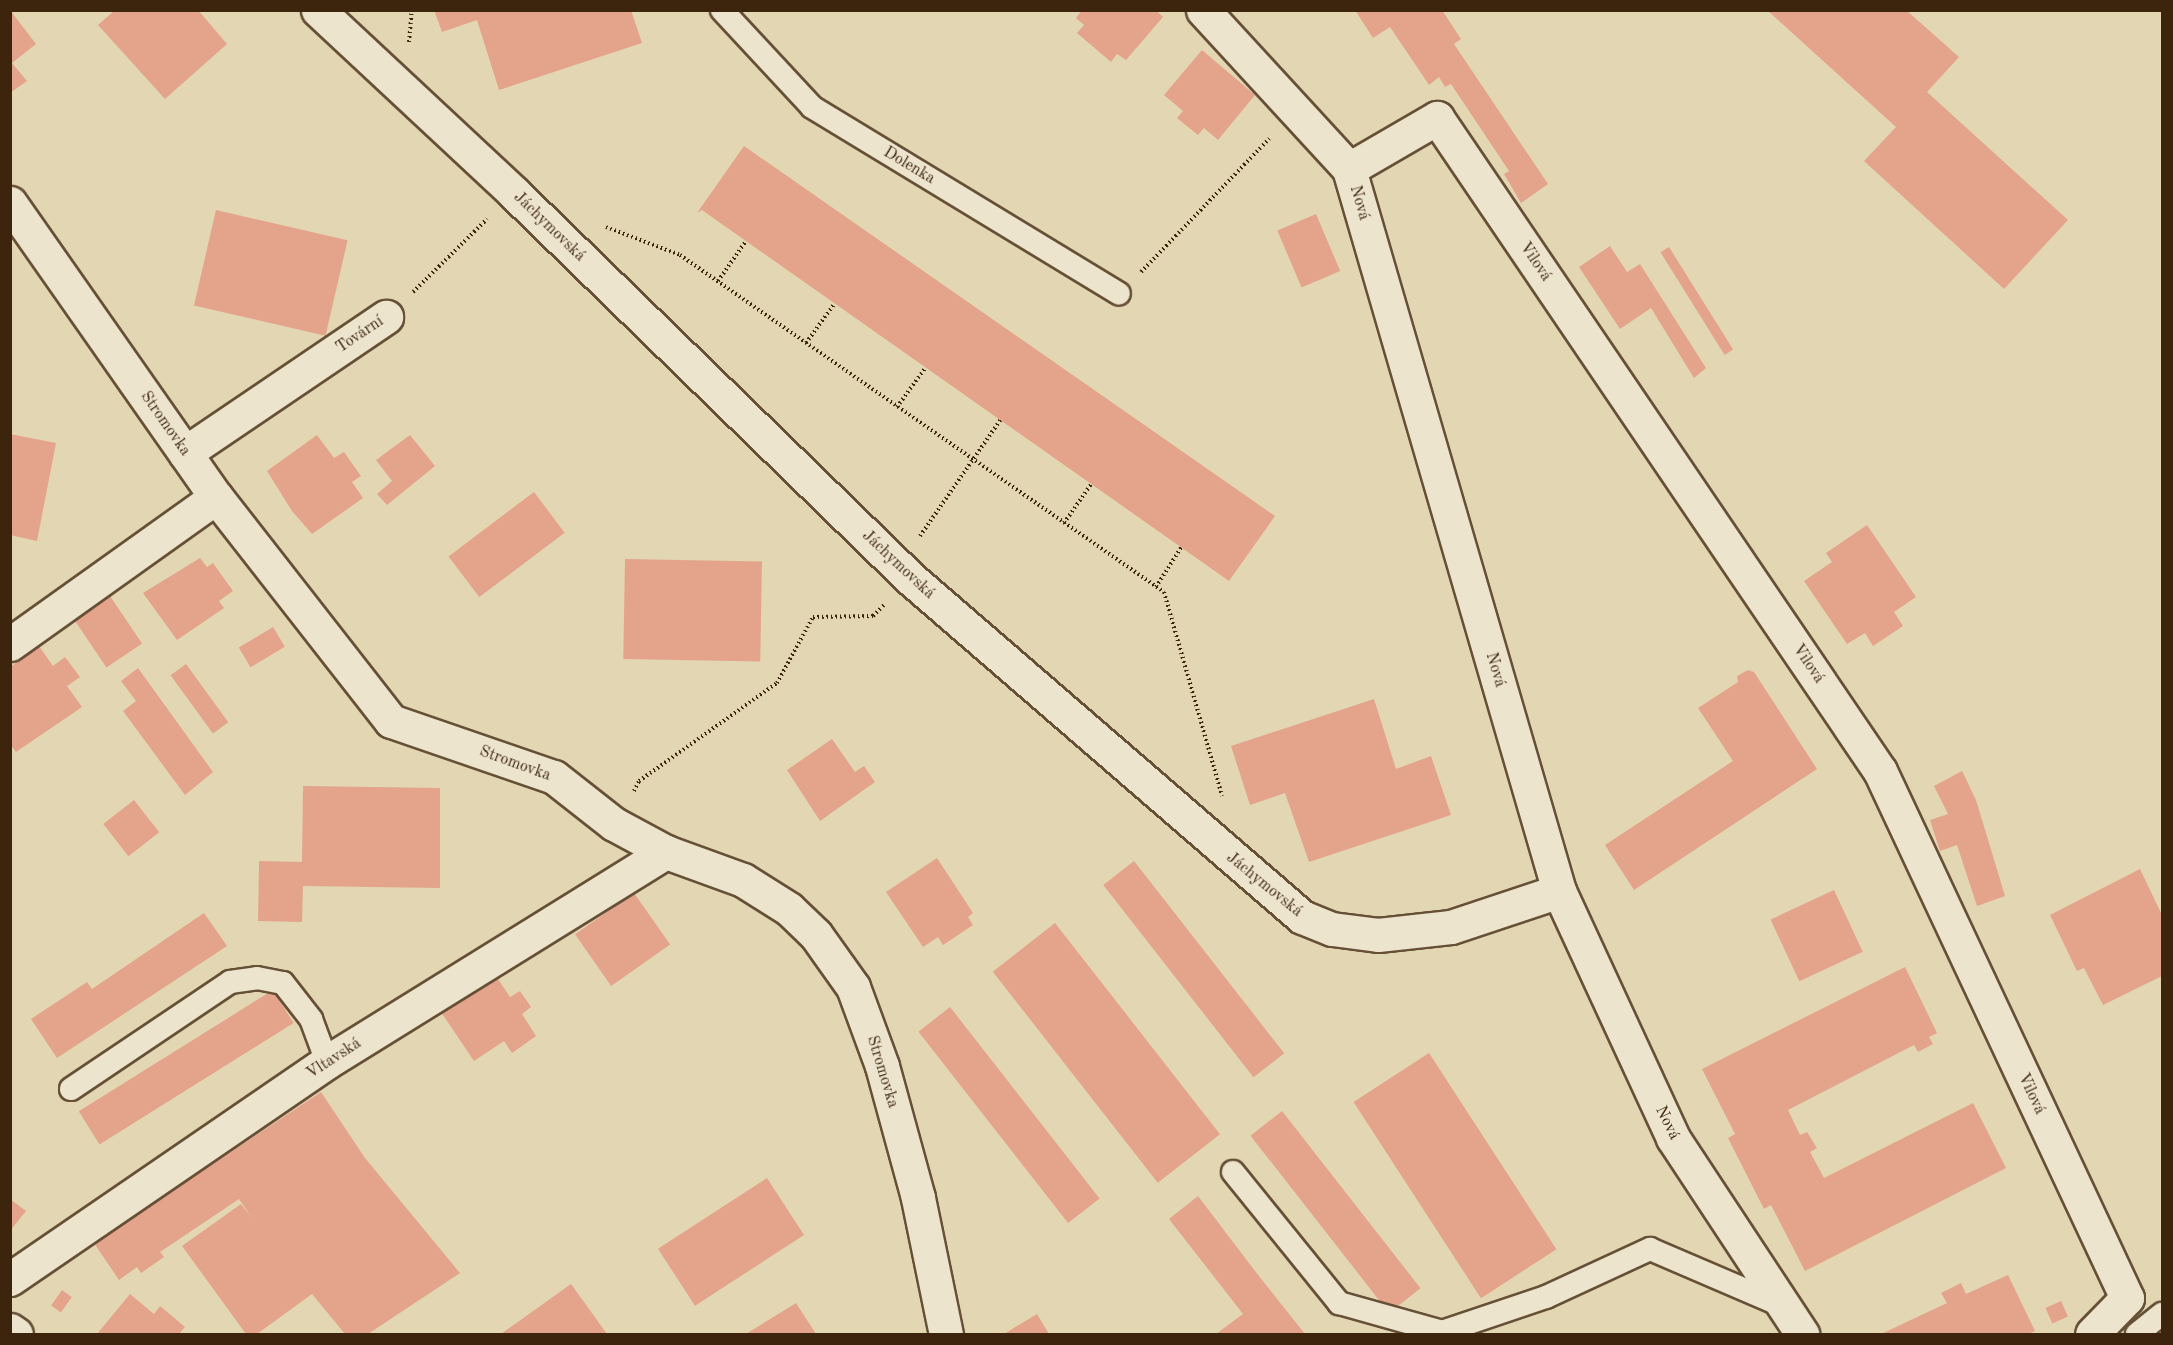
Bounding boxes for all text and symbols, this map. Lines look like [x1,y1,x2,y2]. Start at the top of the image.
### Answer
street label: Dolenka [880,143,938,189]
street label: Nová [1345,183,1373,223]
street label: Jáchymovská [509,188,589,266]
street label: Vilová [1515,239,1555,285]
street label: Tovární [333,312,387,358]
street label: Stromovka [136,388,194,460]
street label: Jáchymovská [858,526,938,604]
street label: Vilová [1788,641,1828,687]
street label: Nová [1481,650,1509,690]
street label: Stromovka [477,742,553,786]
street label: Jáchymovská [1222,848,1306,922]
street label: Stromovka [862,1033,902,1111]
street label: Vltavská [303,1034,365,1084]
street label: Vilová [2013,1070,2049,1118]
street label: Nová [1651,1103,1683,1143]

